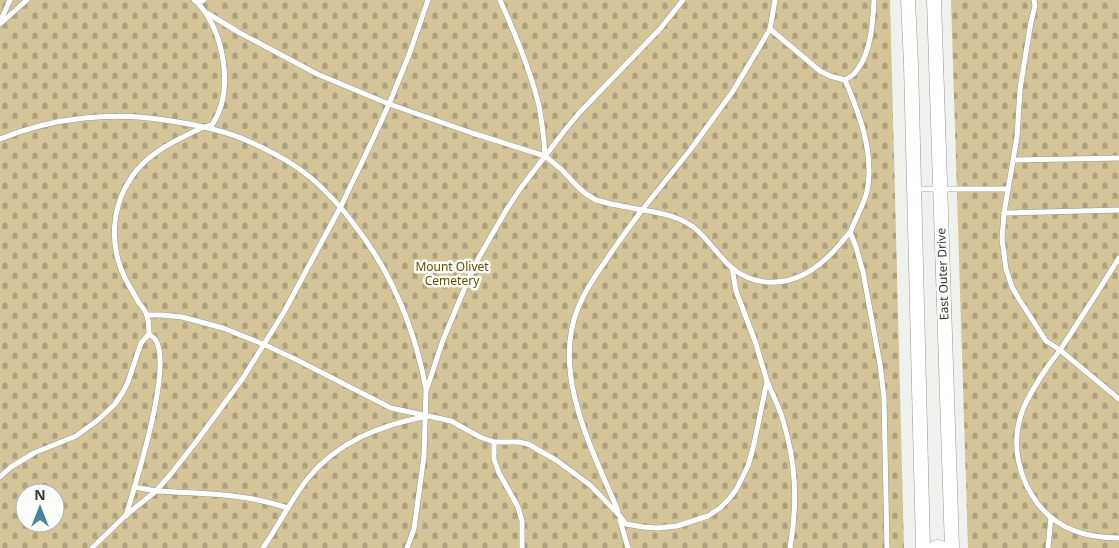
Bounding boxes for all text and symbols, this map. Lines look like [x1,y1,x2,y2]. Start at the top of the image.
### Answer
street label: East Outer Drive [932,227,953,320]
park label: Mount Olivet Cemetery [415,258,489,289]
north arrow [15,483,65,533]
text: N [34,485,46,504]

